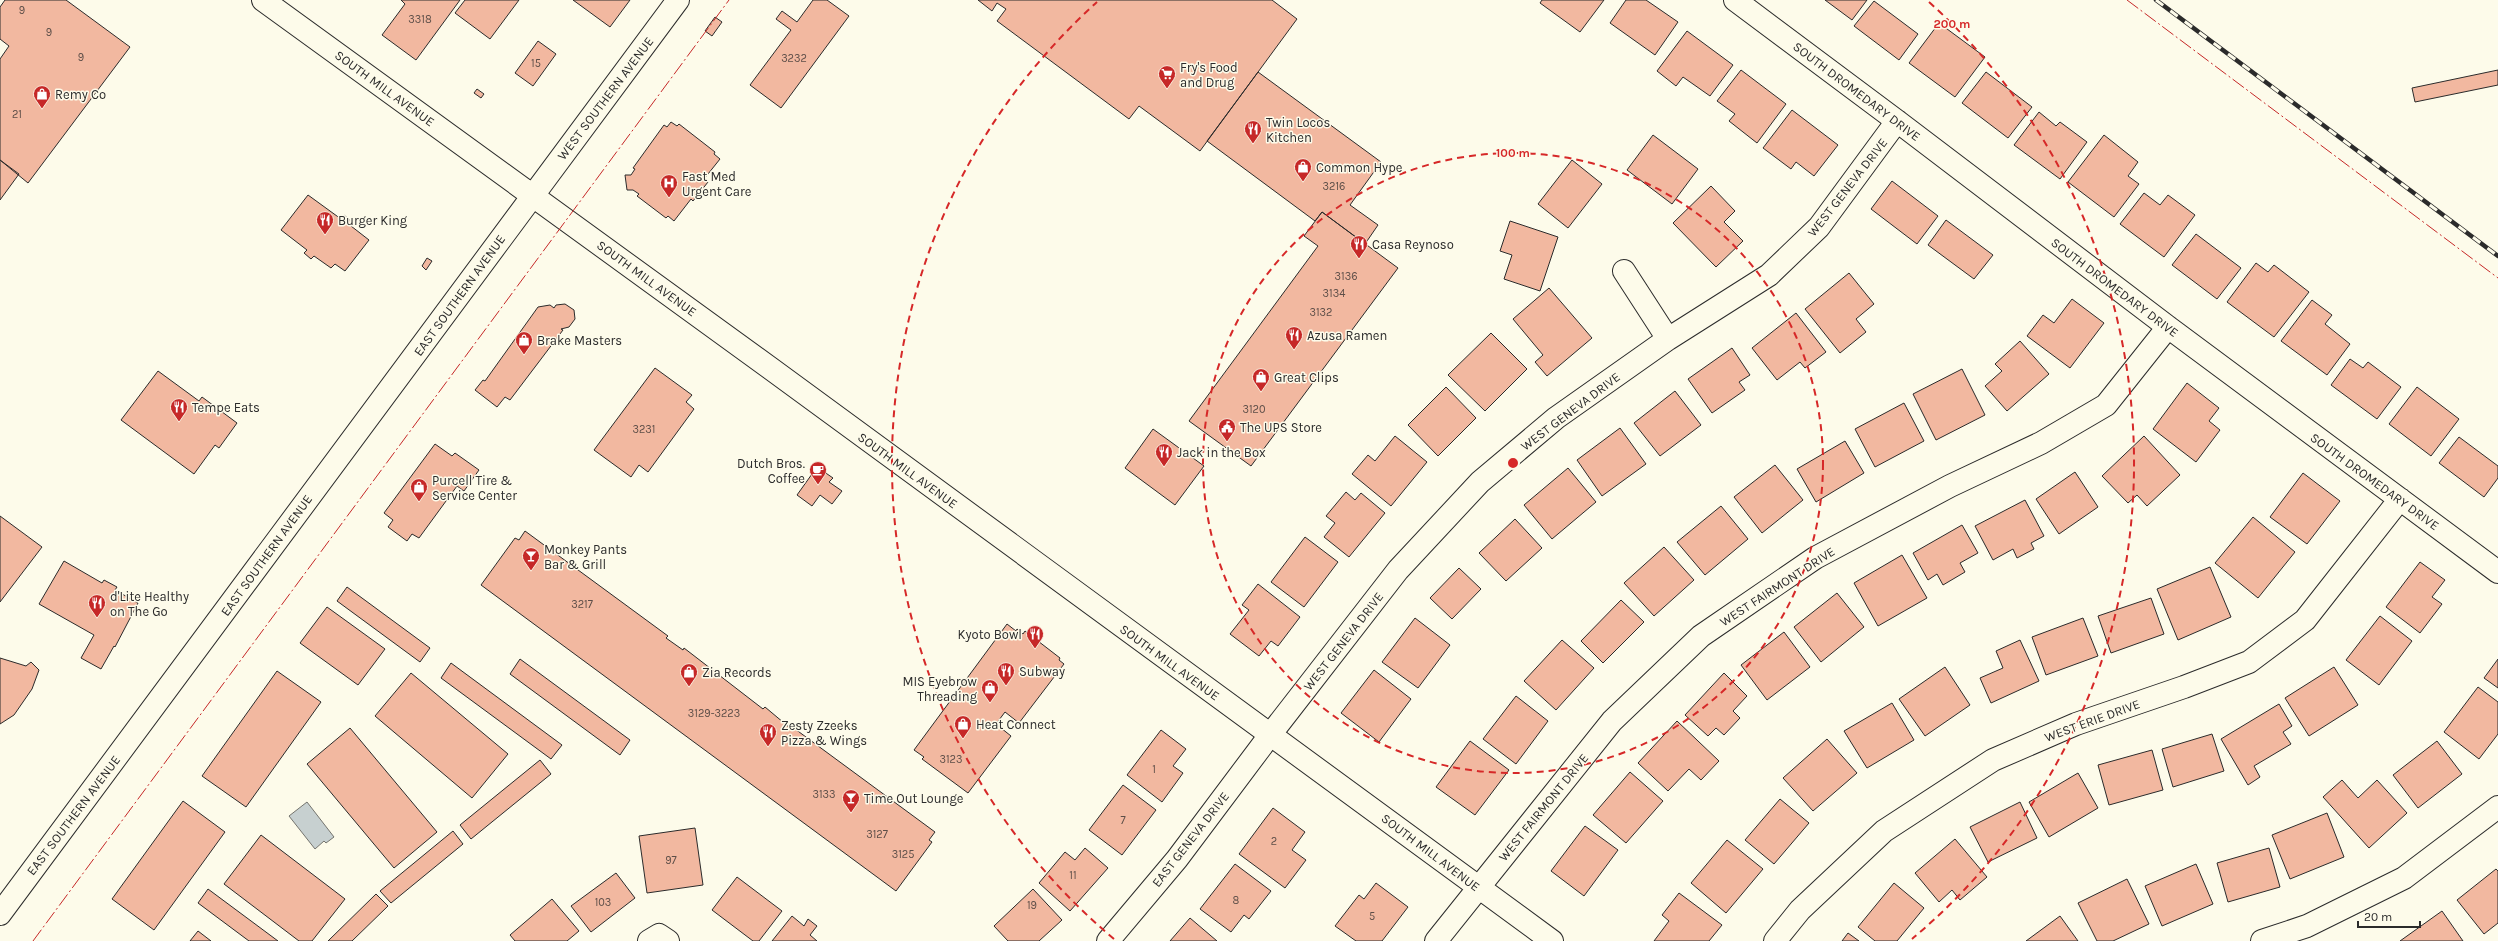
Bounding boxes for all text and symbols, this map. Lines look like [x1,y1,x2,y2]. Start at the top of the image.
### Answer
house number: 9 [19,4,25,17]
house number: 3318 [408,13,432,26]
text: 200 m [1934,17,1970,31]
house number: 9 [46,26,52,39]
street label: WEST SOUTHERN AVENUE [554,34,657,163]
street label: SOUTH DROMEDARY DRIVE [1790,39,1923,144]
street label: SOUTH MILL AVENUE [332,47,437,130]
house number: 9 [78,51,84,64]
house number: 3232 [781,52,807,65]
house number: 15 [531,57,541,70]
place label: Fry's Food and Drug [1180,60,1238,90]
supermarket icon: Fry's Food and Drug [1157,64,1177,89]
shop icon: Remy Co [32,84,52,109]
place label: Remy Co [55,87,106,102]
house number: 21 [12,108,22,121]
place label: Twin Locos Kitchen [1266,115,1330,145]
restaurant icon: Twin Locos Kitchen [1243,119,1263,144]
street label: WEST GENEVA DRIVE [1804,135,1890,239]
text: 100 m [1496,146,1530,160]
shop icon: Common Hype [1293,157,1313,182]
place label: Common Hype [1316,160,1403,175]
place label: Fast Med Urgent Care [682,169,752,199]
hospital icon: Fast Med Urgent Care [659,173,679,198]
house number: 3216 [1323,180,1345,193]
restaurant icon: Burger King [315,210,335,235]
place label: Burger King [338,213,408,228]
street label: EAST SOUTHERN AVENUE [410,232,508,359]
restaurant icon: Casa Reynoso [1349,234,1369,259]
street label: SOUTH DROMEDARY DRIVE [2048,235,2181,340]
street label: SOUTH MILL AVENUE [594,237,699,320]
place label: Casa Reynoso [1372,237,1454,252]
house number: 3136 [1335,270,1357,283]
house number: 3134 [1323,287,1345,300]
house number: 3132 [1309,306,1333,319]
restaurant icon: Azusa Ramen [1284,325,1304,350]
place label: Azusa Ramen [1307,328,1387,343]
shop icon: Brake Masters [514,330,534,355]
place label: Brake Masters [537,333,622,348]
shop icon: Great Clips [1251,367,1271,392]
street label: WEST GENEVA DRIVE [1518,369,1623,454]
place label: Great Clips [1274,370,1339,385]
restaurant icon: Tempe Eats [169,397,189,422]
place label: Tempe Eats [192,400,260,415]
house number: 3120 [1242,403,1266,416]
public building icon: The UPS Store [1217,417,1237,442]
place label: The UPS Store [1240,420,1322,435]
house number: 3231 [632,423,656,436]
street label: SOUTH MILL AVENUE [855,429,960,512]
street label: SOUTH DROMEDARY DRIVE [2307,430,2442,533]
restaurant icon: Jack in the Box [1154,442,1174,467]
place label: Jack in the Box [1177,445,1266,460]
place label: Dutch Bros. Coffee [737,456,805,486]
centre of rings [1506,456,1520,470]
cafe icon: Dutch Bros. Coffee [808,460,828,485]
place label: Purcell Tire & Service Center [432,473,517,503]
shop icon: Purcell Tire & Service Center [409,477,429,502]
street label: EAST SOUTHERN AVENUE [217,492,315,619]
place label: Monkey Pants Bar & Grill [544,542,627,572]
street label: WEST FAIRMONT DRIVE [1717,544,1838,629]
bar icon: Monkey Pants Bar & Grill [521,546,541,571]
place label: d'Lite Healthy on The Go [110,589,189,619]
street label: WEST GENEVA DRIVE [1300,589,1386,693]
restaurant icon: d'Lite Healthy on The Go [87,593,107,618]
house number: 3217 [571,598,593,611]
street label: SOUTH MILL AVENUE [1117,621,1222,704]
restaurant icon: Kyoto Bowl [1025,624,1045,649]
place label: Kyoto Bowl [958,627,1022,642]
restaurant icon: Subway [996,661,1016,686]
shop icon: Zia Records [679,662,699,687]
place label: Subway [1019,664,1065,679]
place label: Zia Records [702,665,772,680]
place label: MIS Eyebrow Threading [902,674,978,704]
shop icon: MIS Eyebrow Threading [980,678,1000,703]
street label: WEST ERIE DRIVE [2042,696,2142,745]
house number: 3129-3223 [688,707,740,720]
shop icon: Heat Connect [953,714,973,739]
place label: Heat Connect [976,717,1056,732]
place label: Zesty Zzeeks Pizza & Wings [781,718,867,748]
restaurant icon: Zesty Zzeeks Pizza & Wings [758,722,778,747]
street label: WEST FAIRMONT DRIVE [1495,750,1591,864]
street label: EAST SOUTHERN AVENUE [24,753,123,878]
house number: 3123 [939,753,963,766]
house number: 1 [1152,763,1156,776]
house number: 3133 [812,788,836,801]
bar icon: Time Out Lounge [841,788,861,813]
street label: EAST GENEVA DRIVE [1149,789,1232,890]
place label: Time Out Lounge [864,791,964,806]
street label: SOUTH MILL AVENUE [1379,811,1483,894]
house number: 7 [1120,814,1126,827]
house number: 3127 [866,828,888,841]
house number: 2 [1271,835,1277,848]
house number: 3125 [892,848,914,861]
house number: 97 [665,854,677,867]
house number: 11 [1069,869,1077,882]
house number: 8 [1233,894,1240,907]
house number: 103 [595,896,611,909]
house number: 19 [1027,899,1037,912]
scale bar [2358,903,2420,929]
house number: 5 [1369,910,1375,923]
text: 20 m [2364,910,2392,924]

